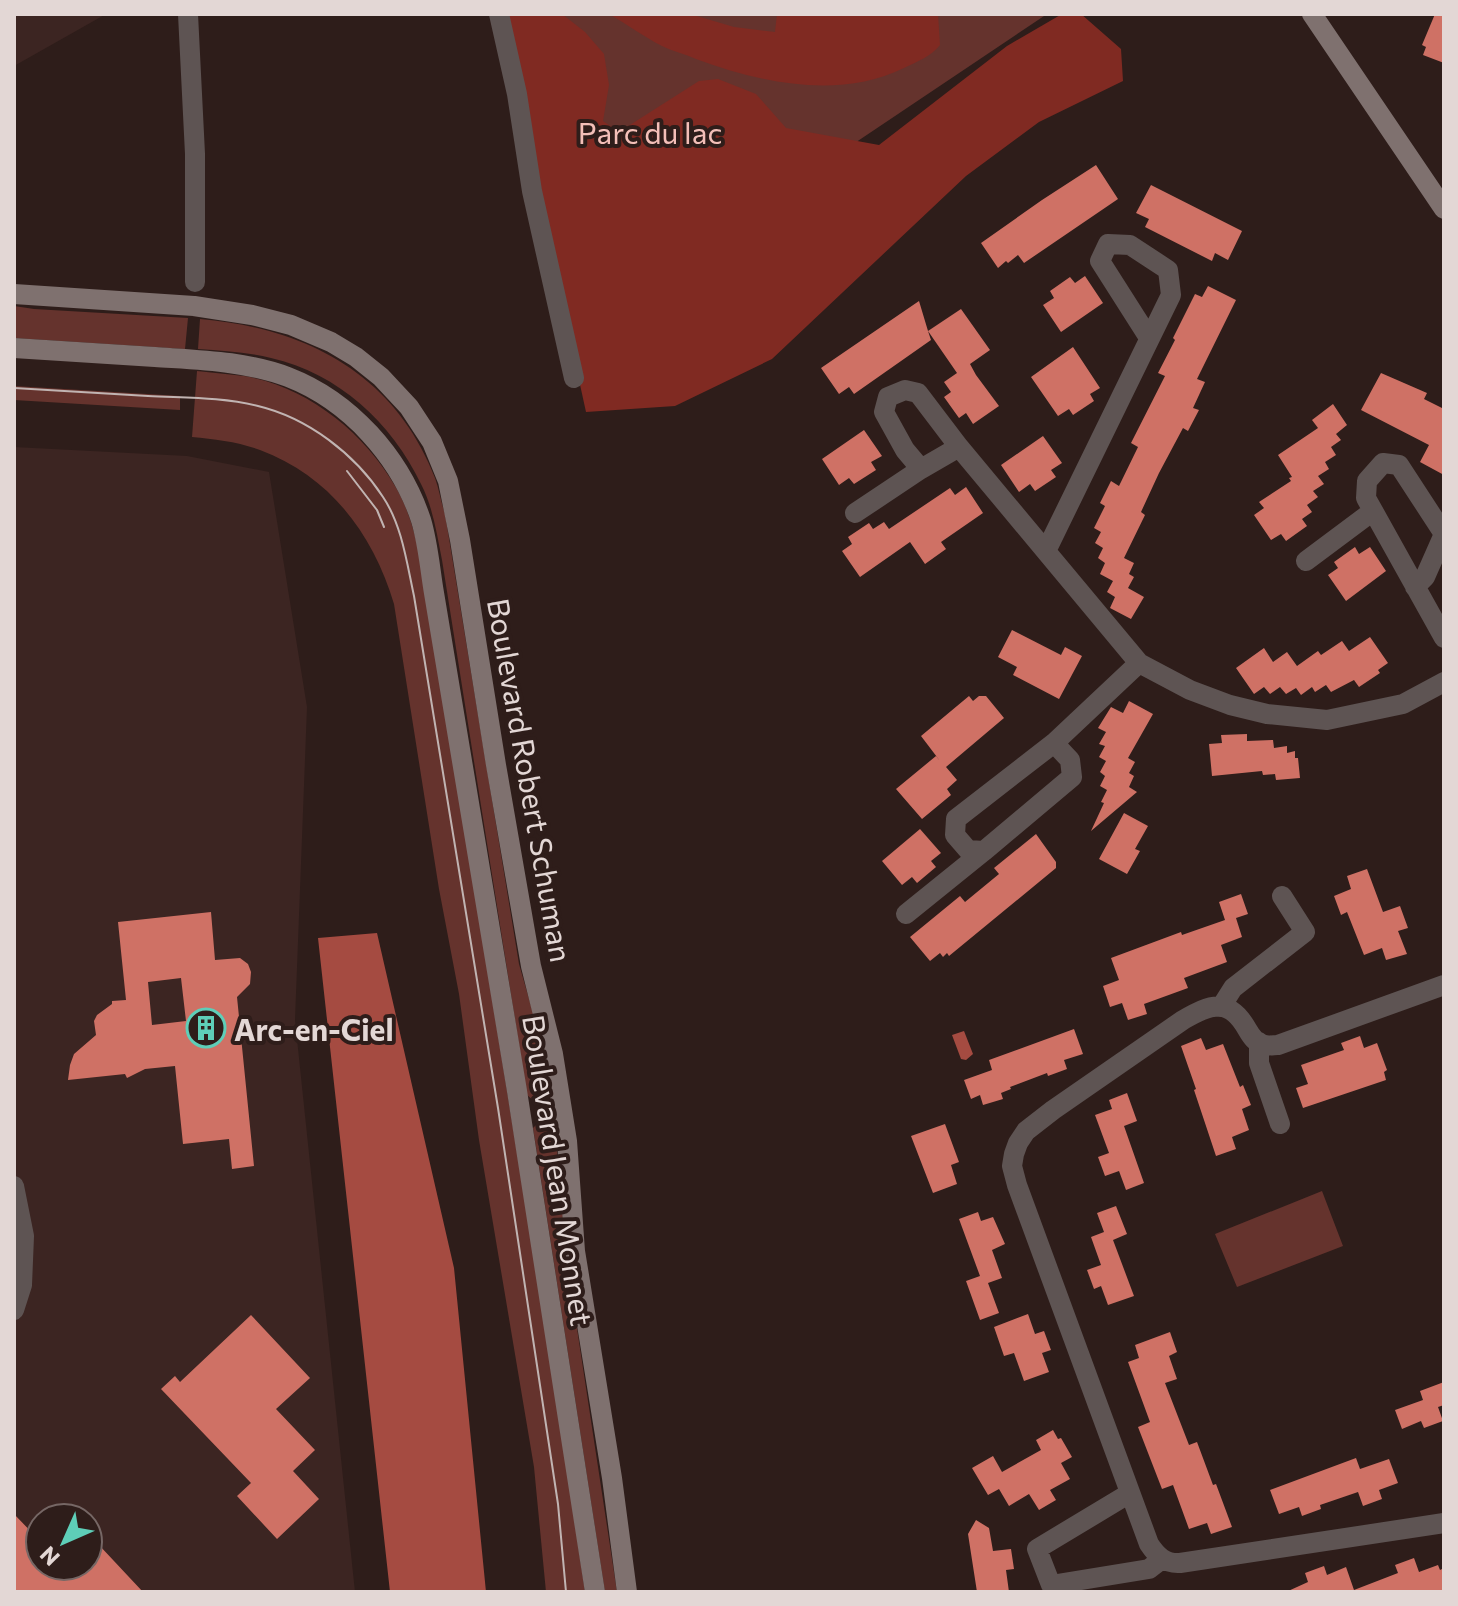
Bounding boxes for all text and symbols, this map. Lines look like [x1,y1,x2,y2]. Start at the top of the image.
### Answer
park label: Parc du lac [578,113,722,150]
street label: Boulevard Robert Schuman [481,595,581,965]
building icon: Arc-en-Ciel [185,1007,227,1049]
place label: Arc-en-Ciel [234,1010,394,1047]
street label: Boulevard Jean Monnet [516,1012,602,1328]
north arrow [24,1502,104,1582]
text: N [34,1541,65,1572]

